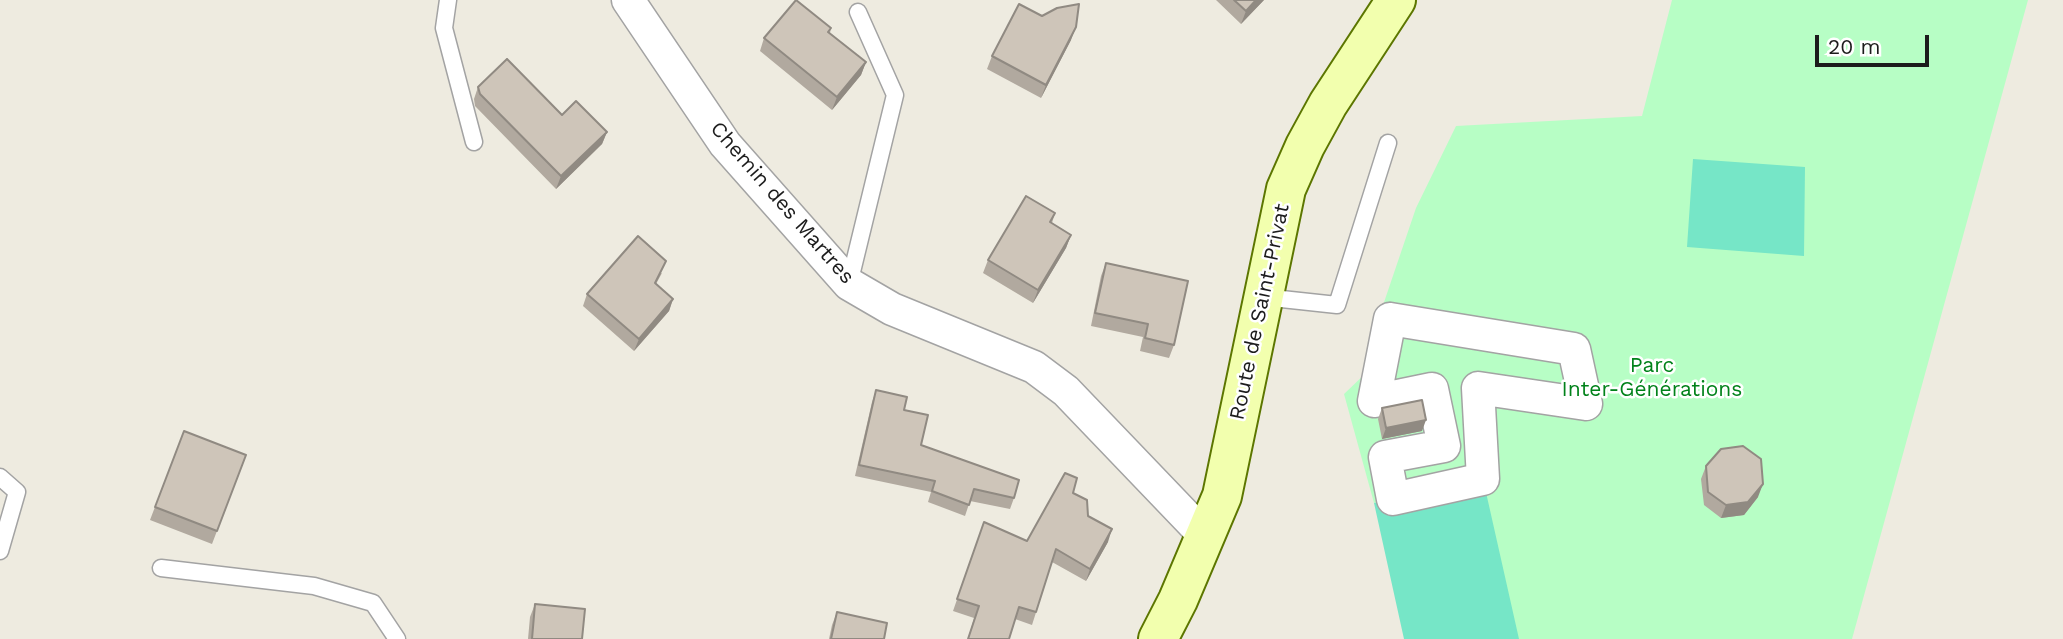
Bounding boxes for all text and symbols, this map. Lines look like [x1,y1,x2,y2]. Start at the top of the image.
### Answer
scale bar [1818,21,1932,65]
text: 20 m [1828,34,1880,59]
street label: Chemin des Martres [705,117,859,289]
street label: Route de Saint-Privat [1225,202,1295,422]
park label: Parc Inter-Générations [1562,353,1742,403]

